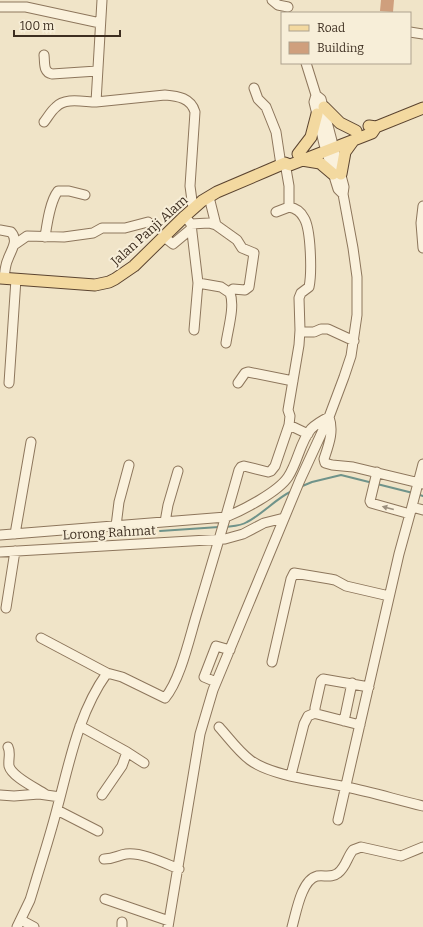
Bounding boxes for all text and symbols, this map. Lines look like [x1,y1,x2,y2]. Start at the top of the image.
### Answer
scale bar [14,12,120,38]
legend [281,12,411,64]
text: 100 m [20,19,55,33]
text: Road [317,21,345,35]
text: Building [317,41,364,55]
street label: Jalan Panji Alam [107,192,191,269]
one-way arrow [382,505,394,511]
street label: Lorong Rahmat [62,523,156,542]

